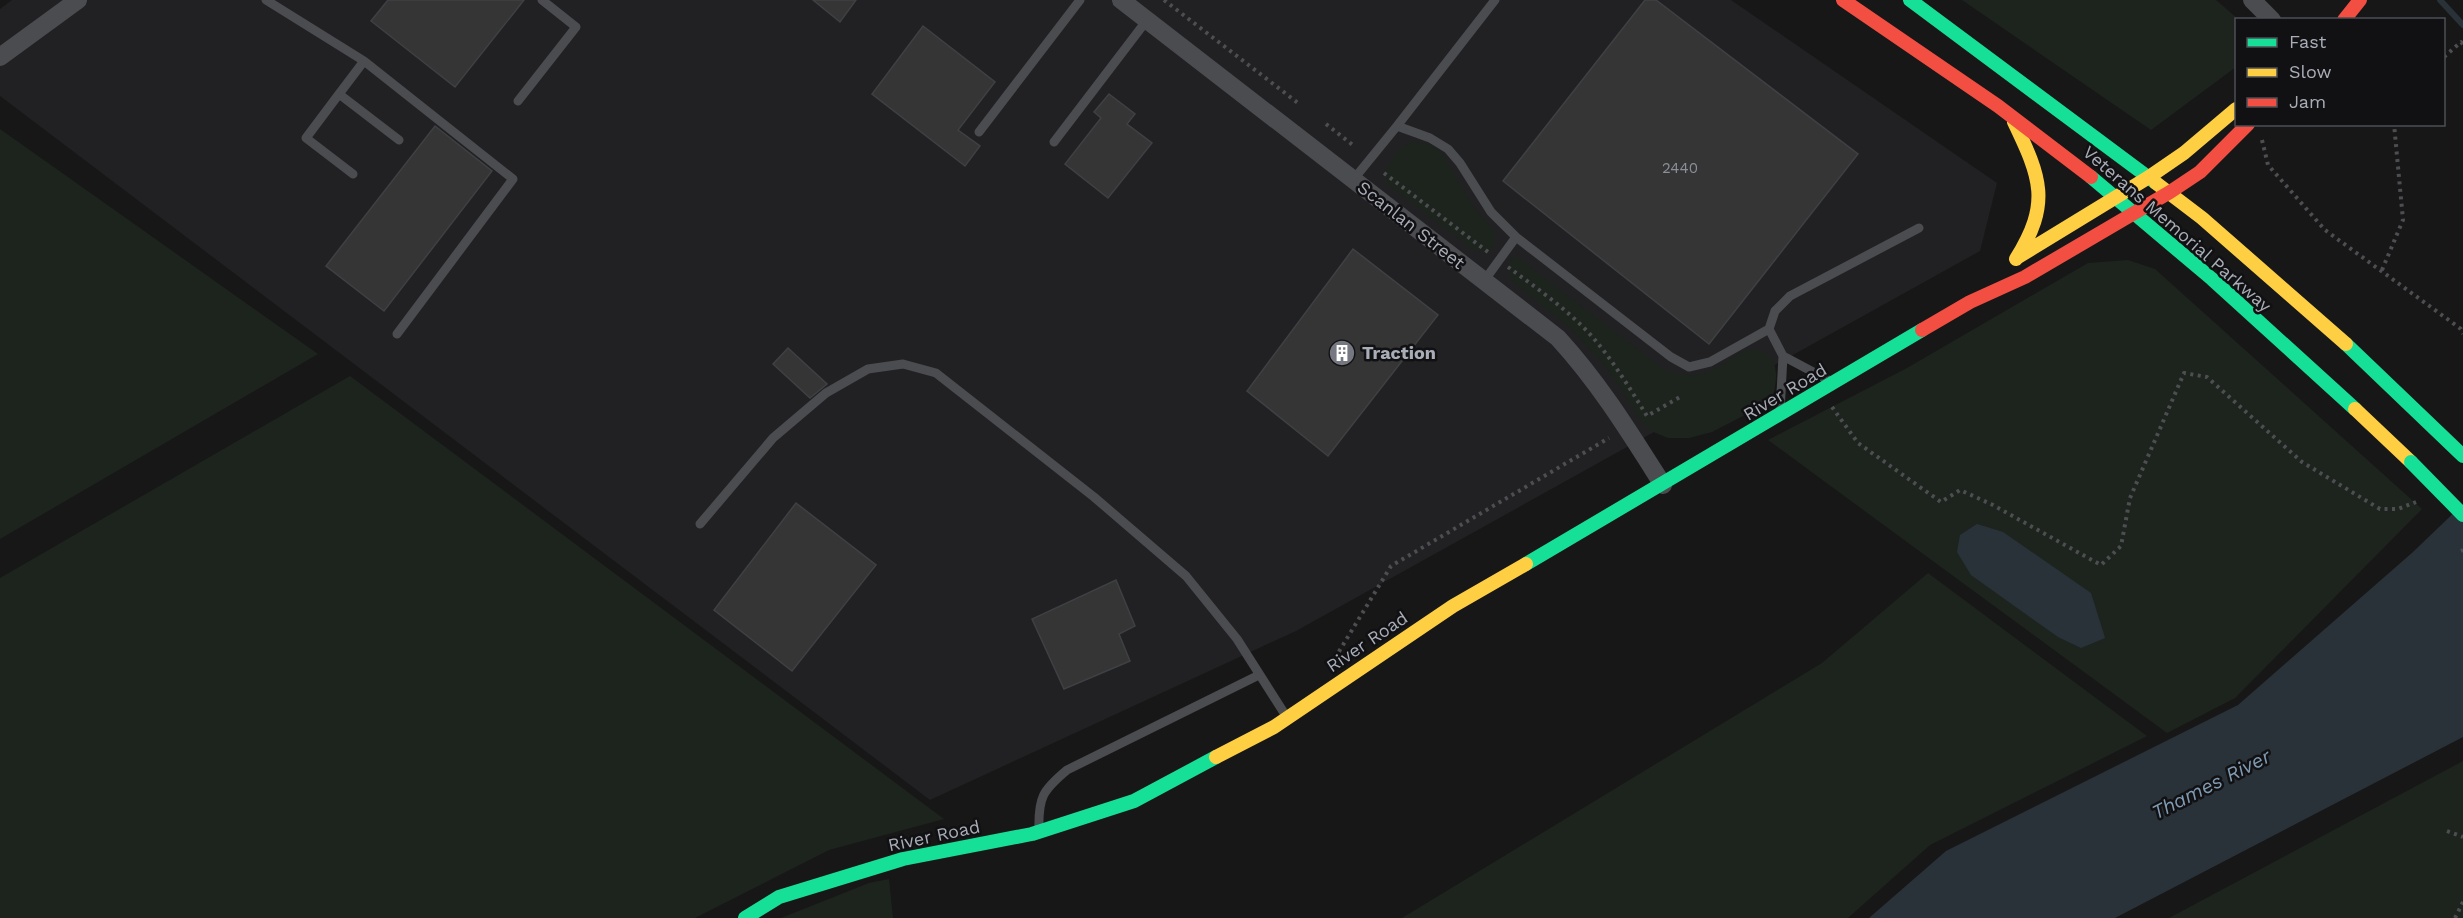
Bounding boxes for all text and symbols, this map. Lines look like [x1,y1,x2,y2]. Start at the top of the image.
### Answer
legend [2235,18,2445,126]
text: Fast [2289,31,2327,52]
text: Slow [2289,61,2332,82]
text: Jam [2289,91,2326,112]
street label: Veterans Memorial Parkway [2079,141,2276,317]
house number: 2440 [1662,159,1698,177]
street label: Scanlan Street [1354,176,1469,273]
building icon: Traction [1327,338,1357,368]
place label: Traction [1362,342,1436,363]
street label: River Road [1739,359,1830,425]
street label: River Road [1322,607,1411,676]
water label: Thames River [2148,743,2275,824]
street label: River Road [886,816,982,855]

